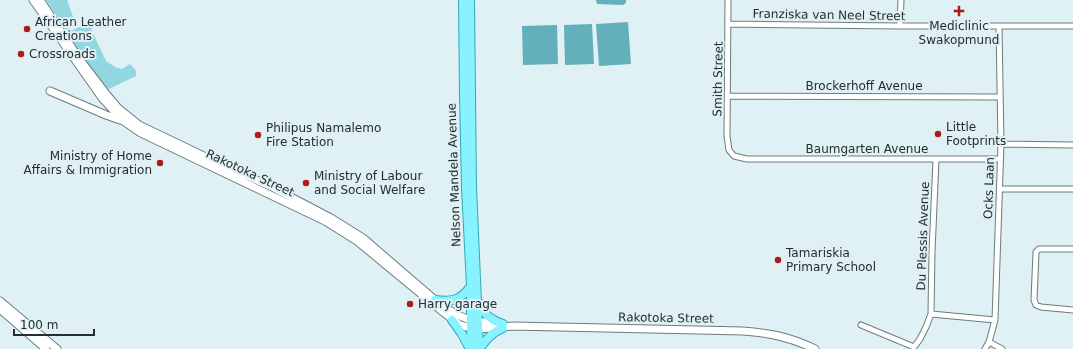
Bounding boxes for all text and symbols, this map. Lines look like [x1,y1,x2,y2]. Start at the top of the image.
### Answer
marker: Mediclinic Swakopmund [953,5,965,17]
street label: Franziska van Neel Street [752,7,906,23]
place label: African Leather Creations [35,15,127,43]
place label: Mediclinic Swakopmund [919,19,999,47]
marker: African Leather Creations [22,24,32,34]
street label: Smith Street [710,41,726,117]
place label: Crossroads [29,47,95,61]
marker: Crossroads [16,49,26,59]
street label: Brockerhoff Avenue [805,79,923,93]
street label: Nelson Mandela Avenue [444,103,464,247]
place label: Little Footprints [946,120,1006,148]
place label: Philipus Namalemo Fire Station [266,121,381,149]
marker: Little Footprints [933,129,943,139]
marker: Philipus Namalemo Fire Station [253,130,263,140]
street label: Baumgarten Avenue [806,142,928,156]
street label: Rakotoka Street [204,146,297,200]
place label: Ministry of Home Affairs & Immigration [24,149,152,177]
street label: Ocks Laan [981,157,997,219]
marker: Ministry of Home Affairs & Immigration [155,158,165,168]
place label: Ministry of Labour and Social Welfare [314,169,425,197]
marker: Ministry of Labour and Social Welfare [301,178,311,188]
street label: Du Plessis Avenue [914,181,932,291]
place label: Tamariskia Primary School [785,246,876,274]
marker: Tamariskia Primary School [773,255,783,265]
place label: Harry garage [418,297,497,311]
marker: Harry garage [405,299,415,309]
street label: Rakotoka Street [618,310,714,326]
scale bar [14,311,94,337]
text: 100 m [20,318,58,332]

